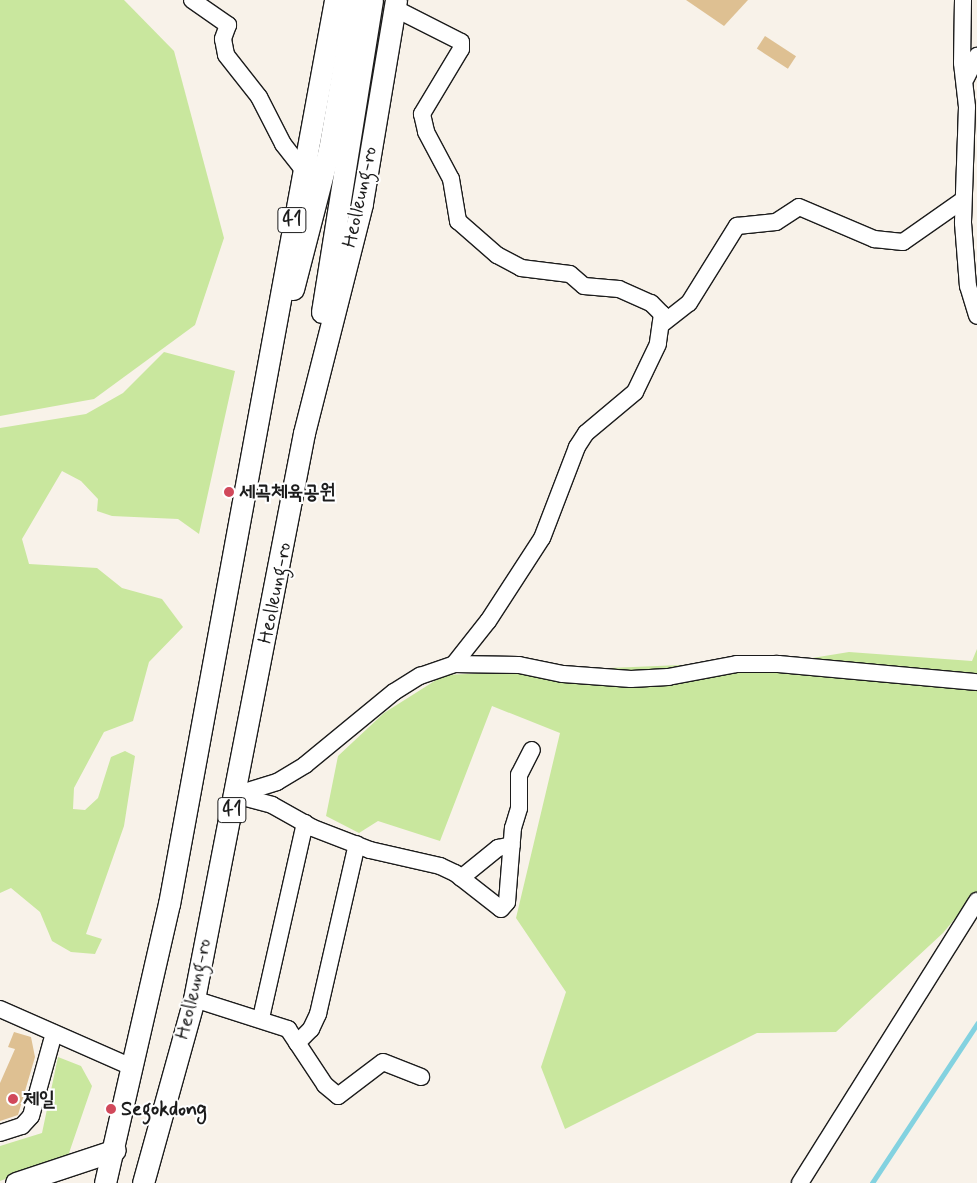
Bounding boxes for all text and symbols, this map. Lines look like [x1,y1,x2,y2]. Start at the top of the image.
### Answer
street label: Heolleung-ro [338,144,382,250]
road number: 41 [277,204,307,236]
place label: 세곡체육공원 [239,480,336,504]
marker: 세곡체육공원 [223,486,235,498]
street label: Heolleung-ro [253,540,297,646]
road number: 41 [217,794,247,826]
street label: Heolleung-ro [171,936,217,1042]
place label: 제일 [23,1087,55,1111]
marker: 제일 [7,1093,19,1105]
place label: Segokdong [121,1097,207,1121]
marker: Segokdong [105,1103,117,1115]

